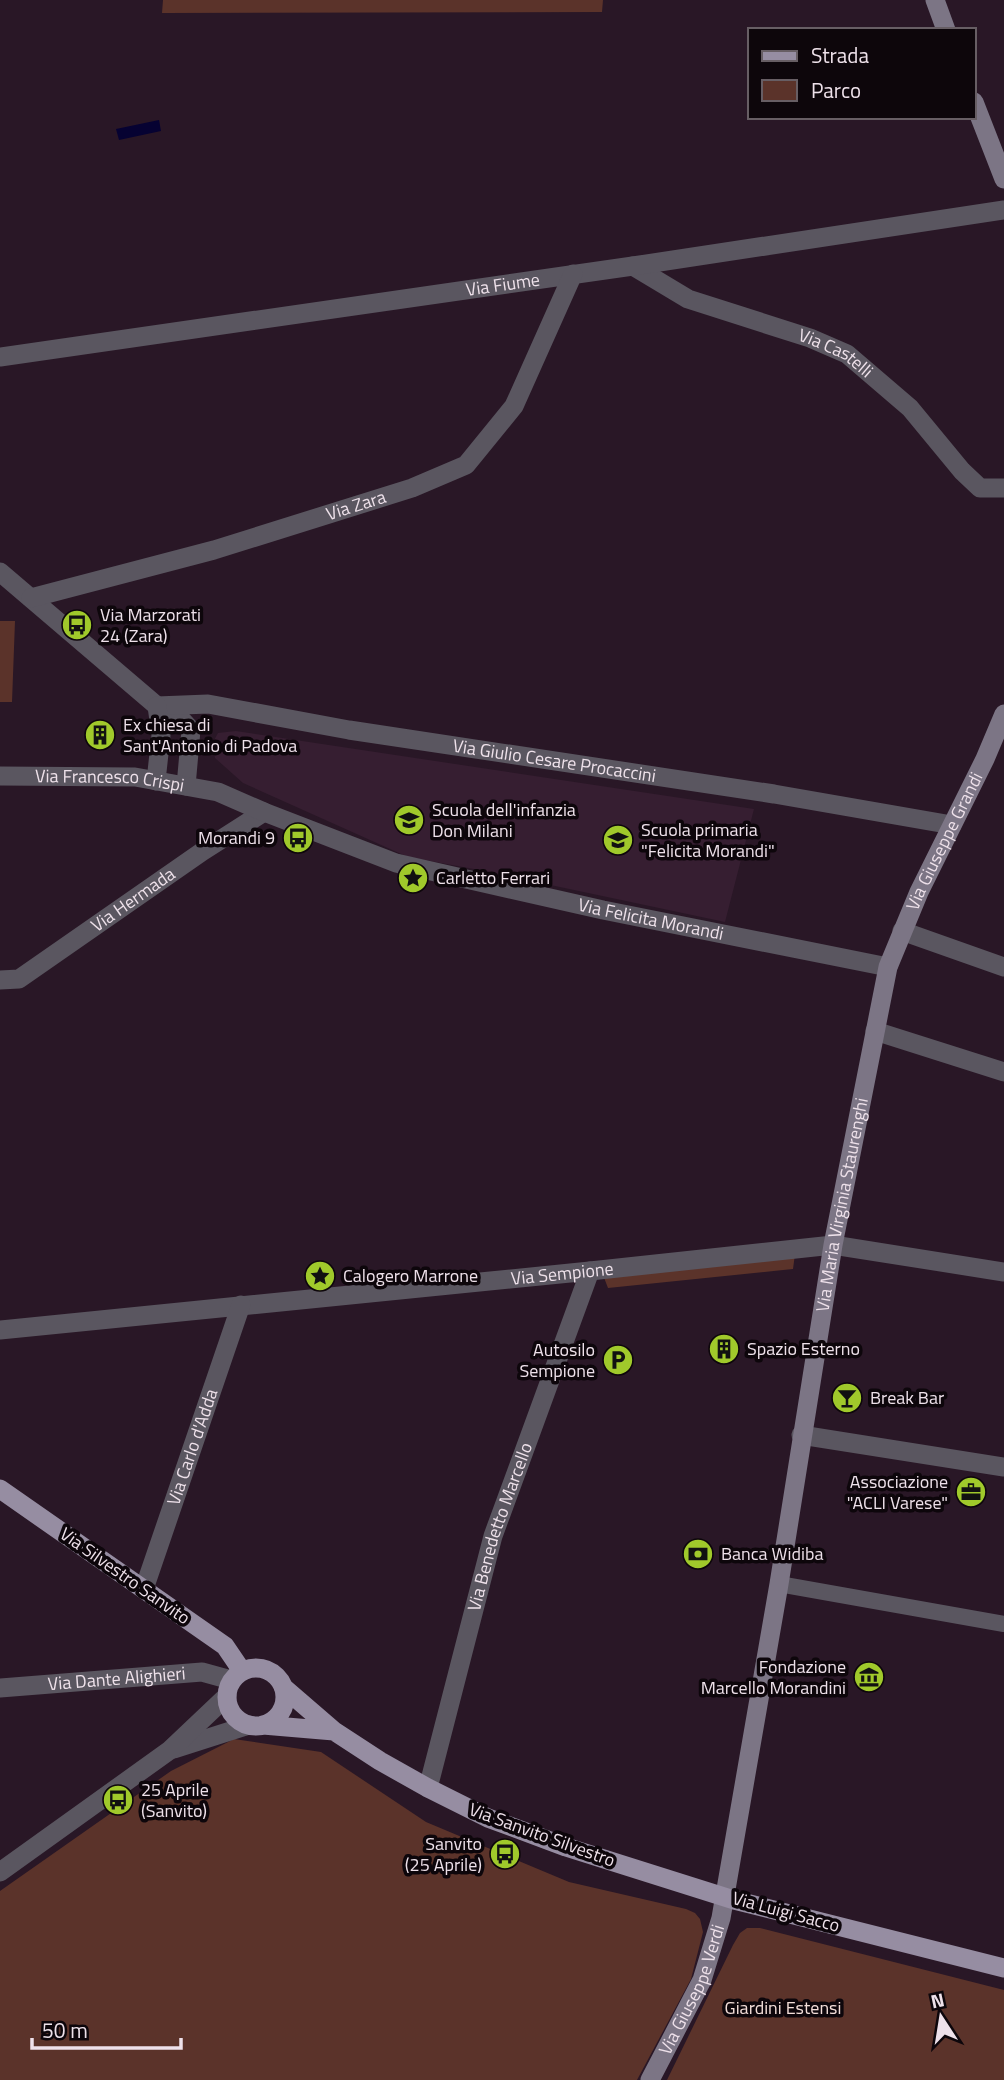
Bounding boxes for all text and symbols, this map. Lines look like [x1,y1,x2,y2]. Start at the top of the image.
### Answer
legend [748,28,976,119]
text: Strada [811,39,869,71]
text: Parco [811,74,861,106]
street label: Via Fiume [464,266,542,303]
street label: Via Castelli [795,321,879,384]
street label: Via Zara [323,483,389,527]
place label: Via Marzorati 24 (Zara) [100,601,201,649]
bus stop icon: Via Marzorati 24 (Zara) [60,608,94,642]
place label: Ex chiesa di Sant'Antonio di Padova [123,711,297,759]
building icon: Ex chiesa di Sant'Antonio di Padova [83,718,117,752]
street label: Via Giulio Cesare Procaccini [451,732,658,789]
street label: Via Francesco Crispi [35,762,187,799]
street label: Via Giuseppe Grandi [899,767,989,914]
place label: Scuola dell'infanzia Don Milani [432,796,576,844]
school or university icon: Scuola dell'infanzia Don Milani [392,803,426,837]
place label: Scuola primaria "Felicita Morandi" [641,816,775,864]
bus stop icon: Morandi 9 [281,821,315,855]
school or university icon: Scuola primaria "Felicita Morandi" [601,823,635,857]
place label: Morandi 9 [198,824,275,851]
street label: Via Hermada [85,860,181,938]
place icon: Carletto Ferrari [396,861,430,895]
place label: Carletto Ferrari [436,864,550,891]
street label: Via Felicita Morandi [576,891,726,947]
street label: Via Maria Virginia Staurenghi [809,1095,875,1314]
street label: Via Sempione [510,1255,615,1292]
place icon: Calogero Marrone [303,1259,337,1293]
place label: Calogero Marrone [343,1262,478,1289]
building icon: Spazio Esterno [707,1332,741,1366]
place label: Spazio Esterno [747,1335,860,1362]
place label: Autosilo Sempione [519,1336,595,1384]
parking icon: Autosilo Sempione [601,1343,635,1377]
bar icon: Break Bar [830,1381,864,1415]
place label: Break Bar [870,1384,944,1411]
street label: Via Carlo d'Adda [160,1385,224,1509]
street label: Via Benedetto Marcello [460,1438,539,1614]
place label: Associazione "ACLI Varese" [847,1468,948,1516]
office icon: Associazione "ACLI Varese" [954,1475,988,1509]
street label: Via Silvestro Sanvito [55,1520,196,1631]
bank icon: Banca Widiba [681,1537,715,1571]
place label: Banca Widiba [721,1540,823,1567]
place label: Fondazione Marcello Morandini [701,1653,846,1701]
street label: Via Dante Alighieri [47,1659,187,1697]
museum icon: Fondazione Marcello Morandini [852,1660,886,1694]
place label: 25 Aprile (Sanvito) [141,1776,209,1824]
bus stop icon: 25 Aprile (Sanvito) [101,1783,135,1817]
street label: Via Sanvito Silvestro [465,1796,619,1874]
place label: Sanvito (25 Aprile) [405,1830,482,1878]
bus stop icon: Sanvito (25 Aprile) [488,1837,522,1871]
street label: Via Luigi Sacco [729,1884,843,1939]
street label: Via Giuseppe Verdi [651,1921,731,2059]
north arrow [906,1982,976,2052]
text: N [928,1984,947,2015]
park label: Giardini Estensi [725,1994,841,2021]
scale bar [32,2007,180,2050]
text: 50 m [42,2014,88,2046]

